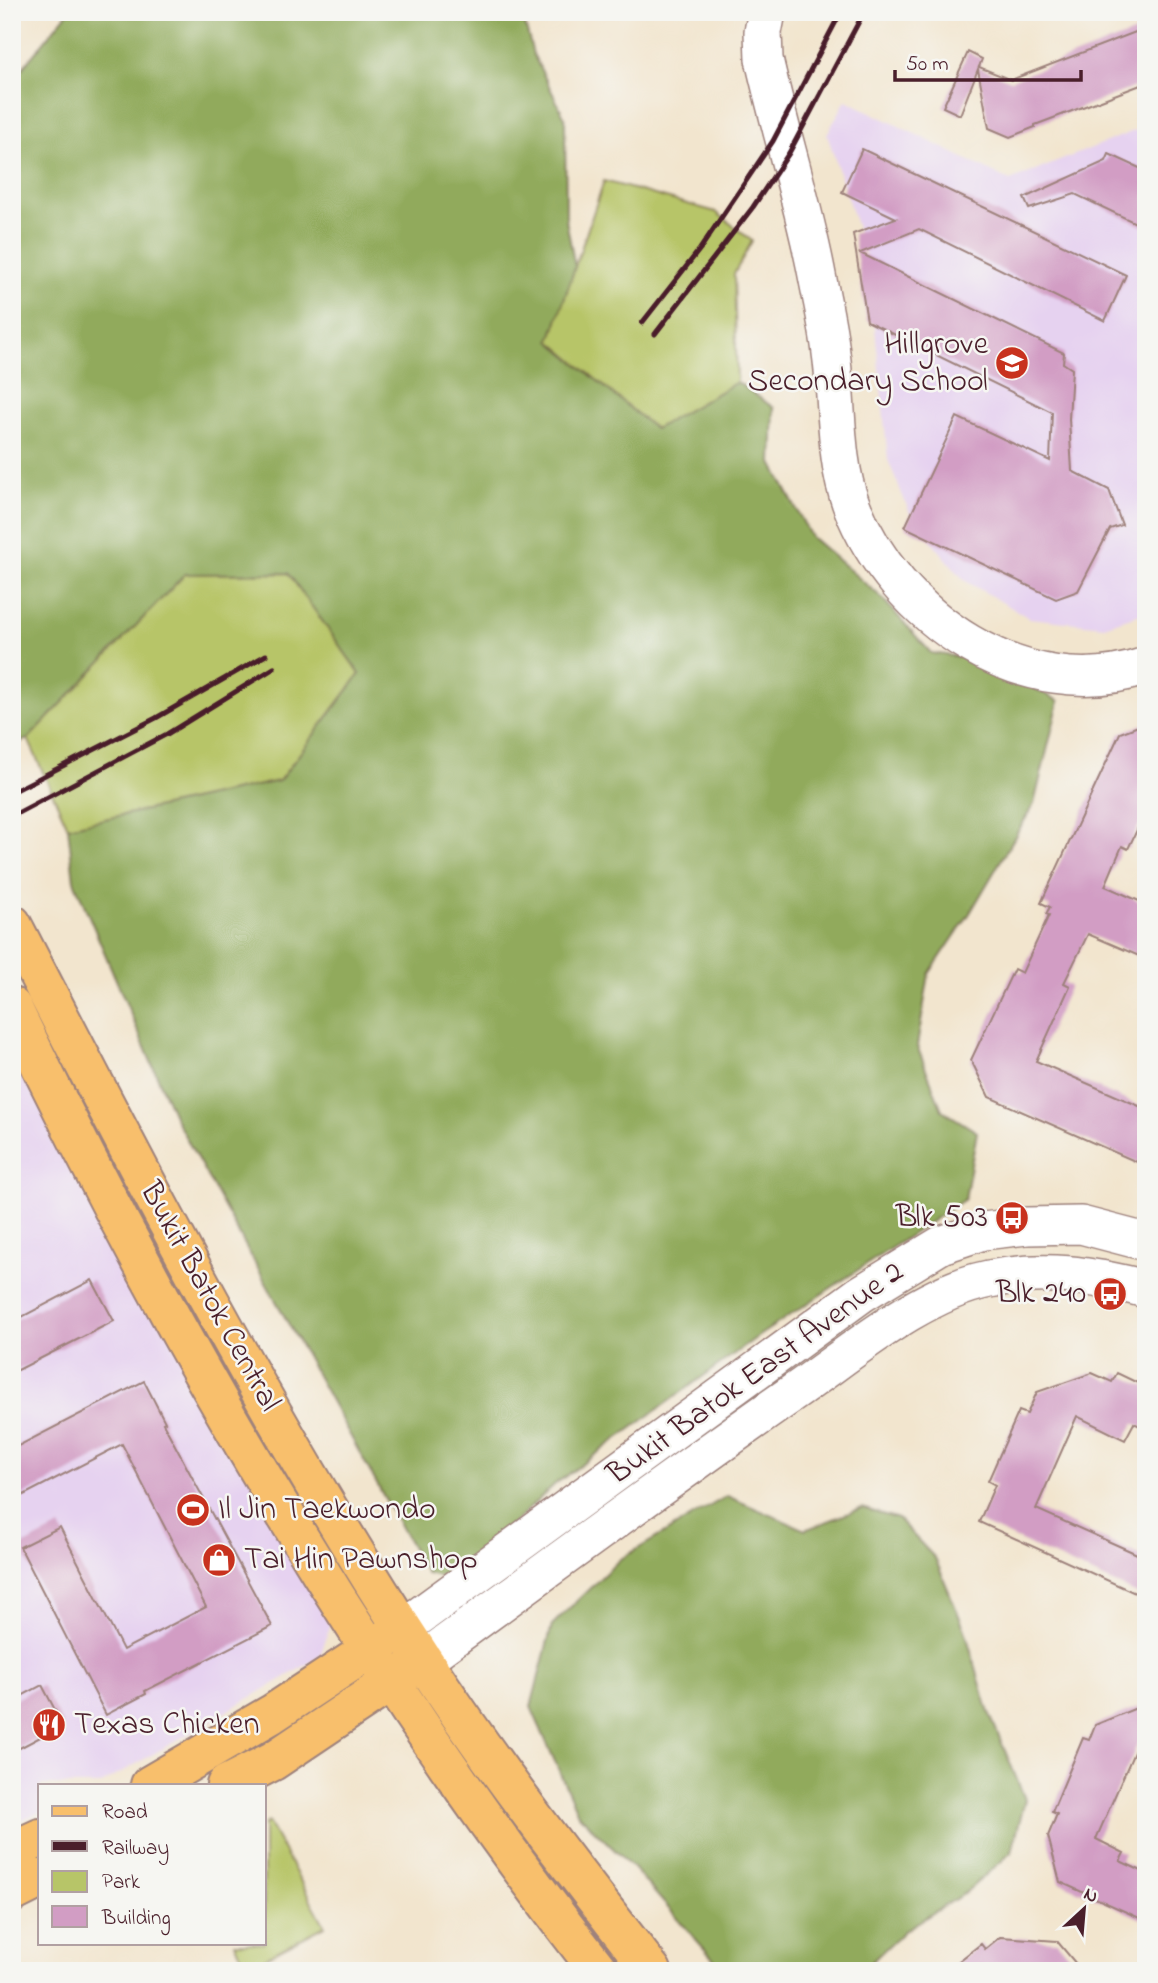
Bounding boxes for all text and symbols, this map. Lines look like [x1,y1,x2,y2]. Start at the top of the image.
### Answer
scale bar [895,38,1081,82]
text: 50 m [906,50,949,80]
place label: Hillgrove Secondary School [748,322,989,406]
school or university icon: Hillgrove Secondary School [993,344,1031,382]
street label: Bukit Batok Central [126,1173,292,1421]
place label: Blk 503 [895,1195,988,1242]
bus stop icon: Blk 503 [993,1199,1031,1237]
street label: Bukit Batok East Avenue 2 [597,1250,914,1498]
place label: Blk 240 [995,1271,1086,1318]
bus stop icon: Blk 240 [1091,1275,1129,1313]
place label: Il Jin Taekwondo [218,1487,436,1534]
sports icon: Il Jin Taekwondo [174,1491,212,1529]
place label: Tai Hin Pawnshop [244,1537,478,1584]
shop icon: Tai Hin Pawnshop [200,1541,238,1579]
place label: Texas Chicken [74,1702,259,1749]
restaurant icon: Texas Chicken [30,1706,68,1744]
legend [38,1784,266,1944]
text: Road [102,1798,148,1828]
text: Railway [102,1834,169,1866]
text: Park [102,1868,141,1898]
north arrow [1050,1874,1120,1944]
text: N [1079,1881,1102,1911]
text: Building [101,1904,171,1936]

